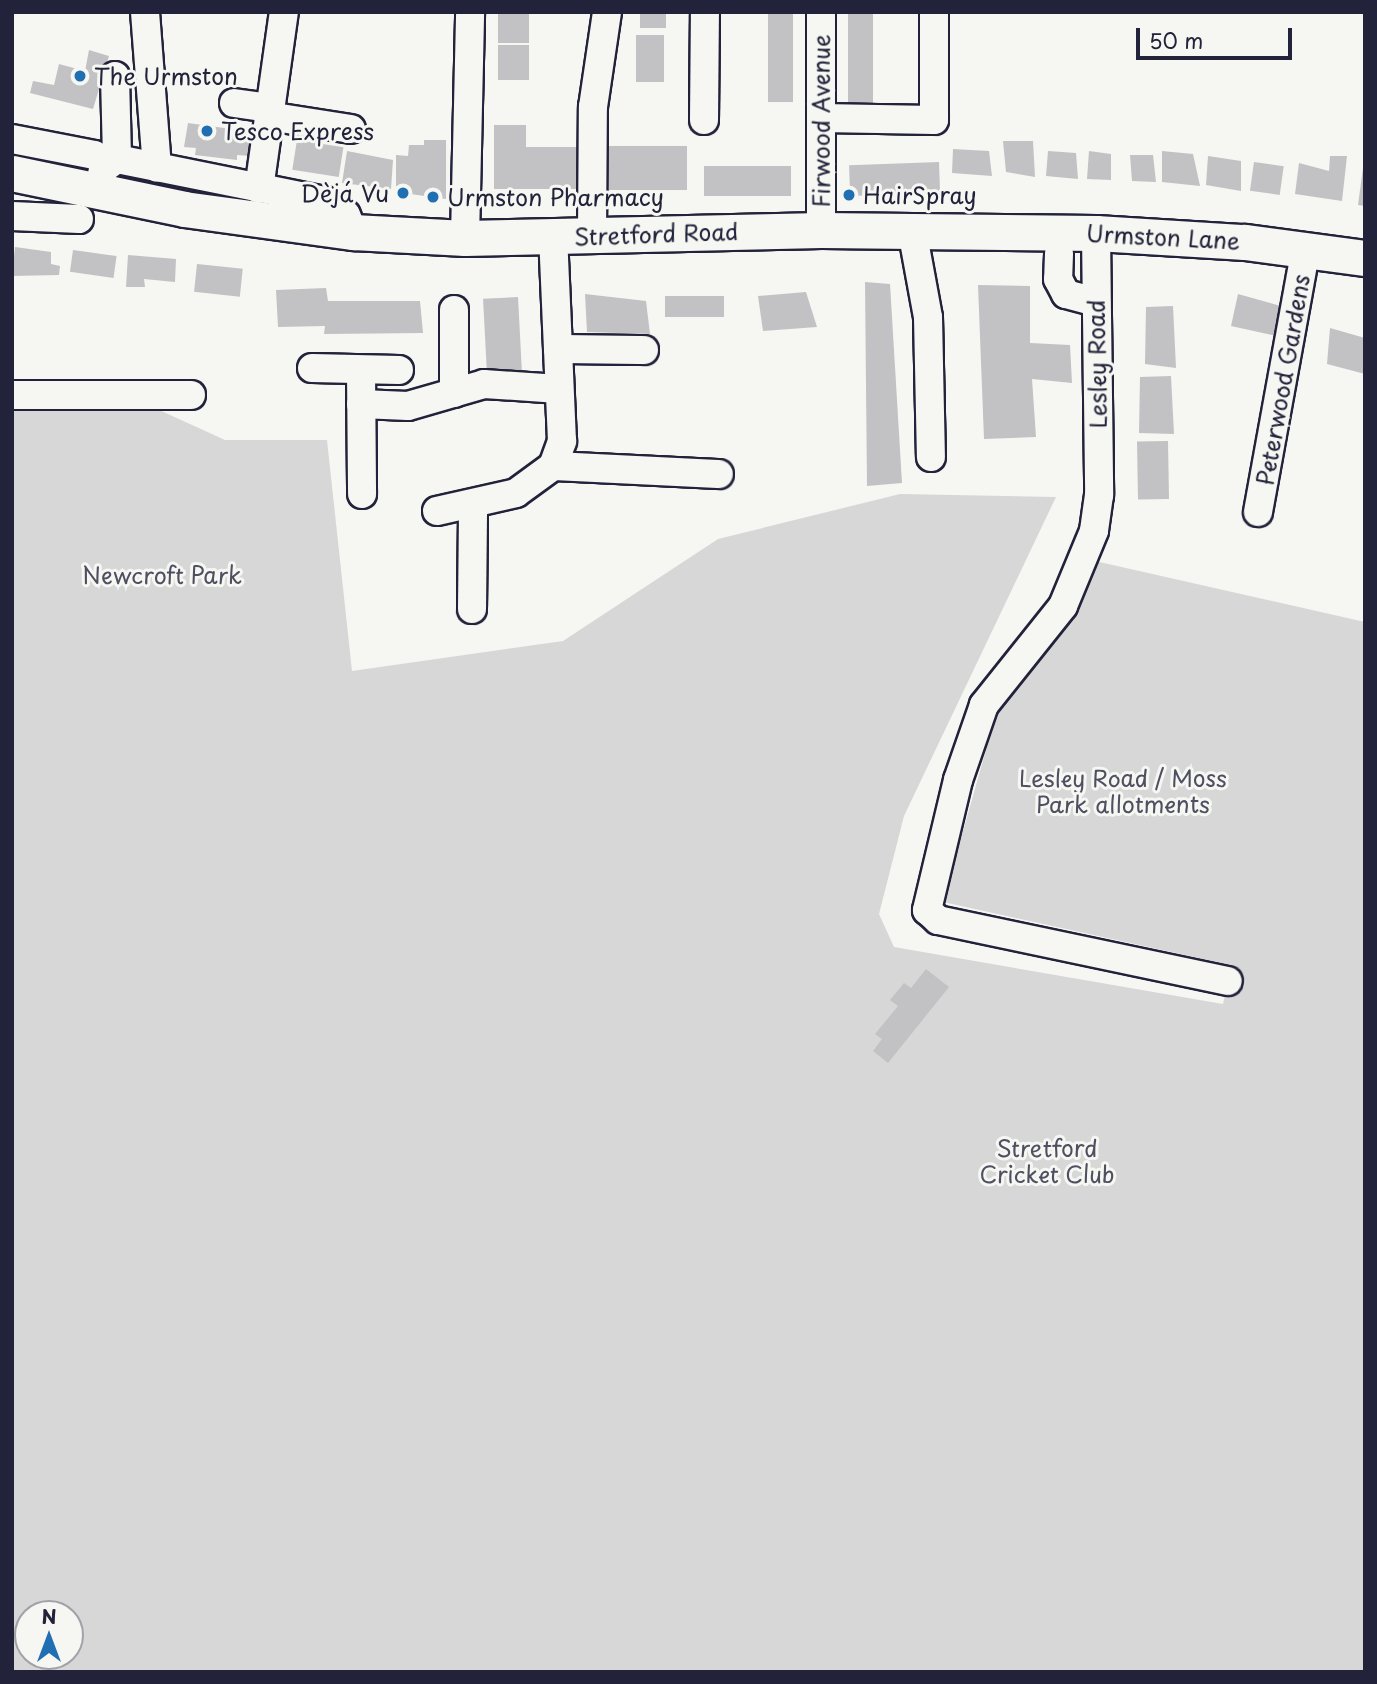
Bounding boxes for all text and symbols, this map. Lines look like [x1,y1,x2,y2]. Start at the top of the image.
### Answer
scale bar [1139,14,1295,58]
text: 50 m [1149,24,1203,56]
street label: Firwood Avenue [807,34,835,208]
place label: The Urmston [94,62,237,90]
marker: The Urmston [72,68,88,84]
place label: Tesco Express [221,117,374,145]
marker: Tesco Express [199,123,215,139]
place label: Dèjá Vu [301,179,389,207]
place label: HairSpray [863,181,977,209]
place label: Urmston Pharmacy [447,183,664,211]
marker: Dèjá Vu [395,185,411,201]
marker: HairSpray [841,187,857,203]
marker: Urmston Pharmacy [425,189,441,205]
street label: Stretford Road [573,217,739,251]
street label: Urmston Lane [1084,219,1242,255]
street label: Peterwood Gardens [1251,272,1315,488]
street label: Lesley Road [1082,298,1112,430]
park label: Newcroft Park [81,561,243,589]
park label: Lesley Road / Moss Park allotments [1017,764,1229,818]
park label: Stretford Cricket Club [978,1134,1116,1188]
north arrow [14,1600,84,1670]
text: N [41,1602,57,1630]

